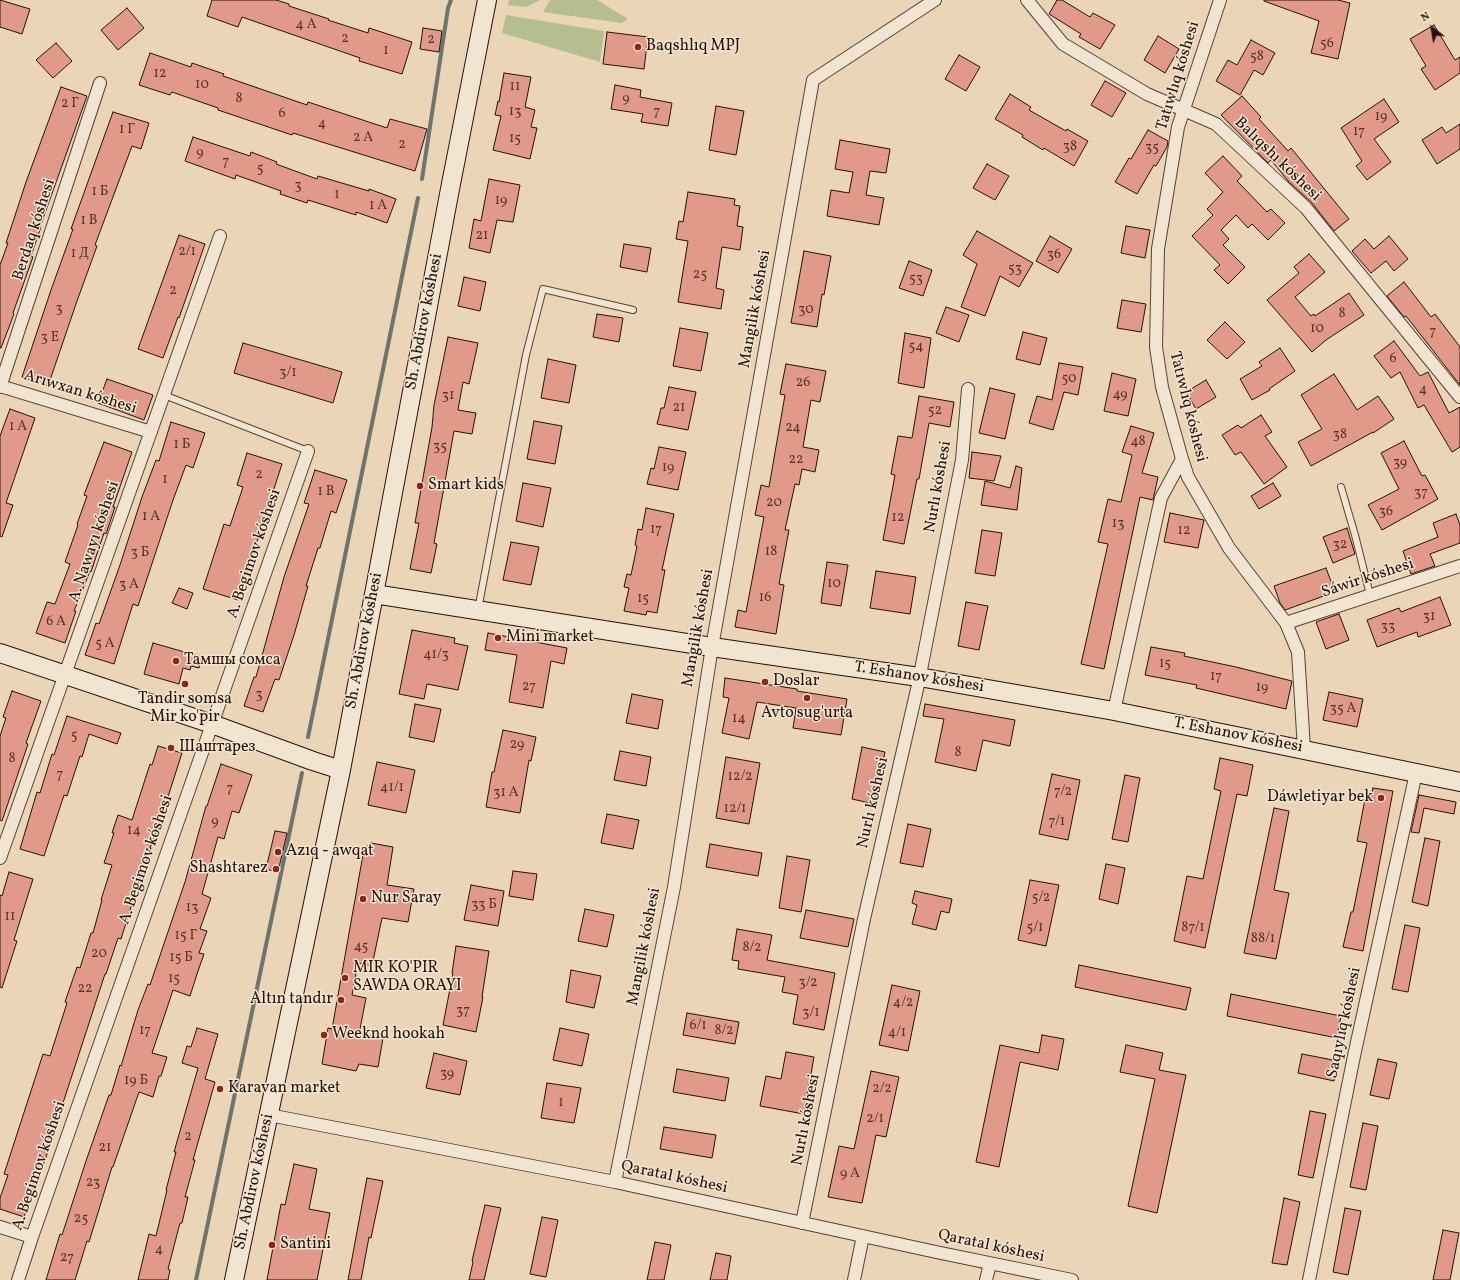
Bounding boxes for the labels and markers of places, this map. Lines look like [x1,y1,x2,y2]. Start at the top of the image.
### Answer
place label: Baqshlıq MPJ [646,37,740,57]
marker: Baqshlıq MPJ [633,42,643,52]
place label: Smart kids [428,476,504,496]
marker: Smart kids [415,481,425,491]
place label: Mini market [506,628,594,648]
marker: Mini market [493,633,503,643]
place label: Тамшы сомса [184,651,281,671]
marker: Тамшы сомса [171,656,181,666]
place label: Doslar [773,672,819,692]
marker: Doslar [760,677,770,687]
marker: Tandir somsa Mir ko'pir [180,679,190,689]
place label: Tandir somsa Mir ko'pir [138,690,232,728]
marker: Avto sug'urta [802,693,812,703]
place label: Avto sug'urta [761,704,853,724]
place label: Шаштарез [179,738,256,758]
marker: Шаштарез [166,743,176,753]
place label: Dáwletiyar bek [1267,788,1373,808]
marker: Dáwletiyar bek [1376,793,1386,803]
place label: Azıq - awqat [286,842,374,862]
marker: Azıq - awqat [273,847,283,857]
place label: Shashtarez [189,859,268,879]
marker: Shashtarez [271,864,281,874]
place label: Nur Saray [371,889,441,909]
marker: Nur Saray [358,894,368,904]
place label: MIR KO'PIR SAWDA ORAYI [353,959,462,997]
marker: MIR KO'PIR SAWDA ORAYI [340,973,350,983]
place label: Altın tandır [250,990,333,1010]
marker: Altın tandır [336,995,346,1005]
place label: Weeknd hookah [332,1025,445,1045]
marker: Weeknd hookah [319,1030,329,1040]
place label: Karavan market [228,1079,341,1099]
marker: Karavan market [215,1084,225,1094]
place label: Santini [280,1235,331,1255]
marker: Santini [267,1240,277,1250]

